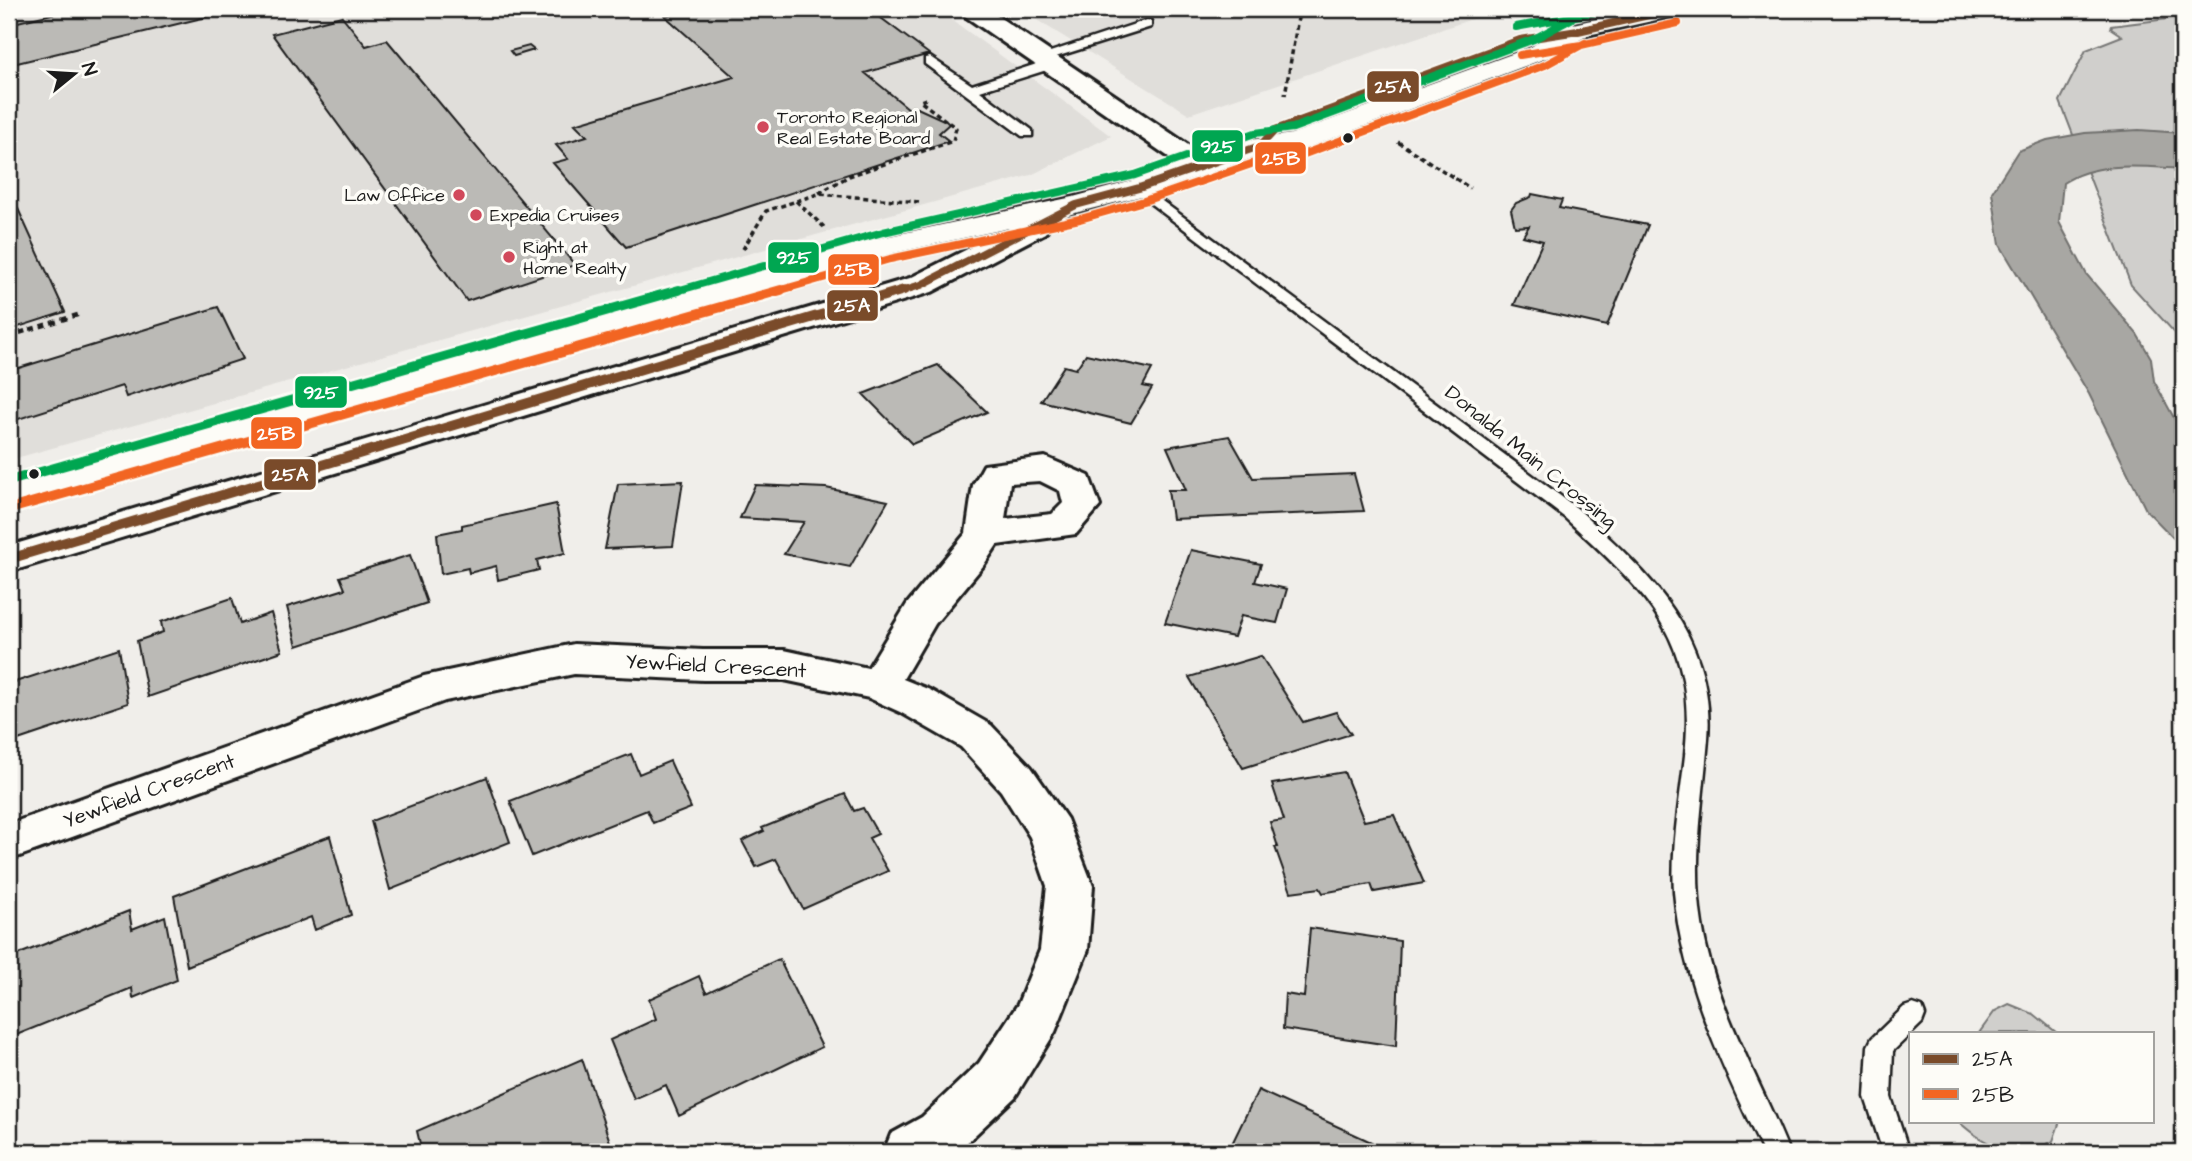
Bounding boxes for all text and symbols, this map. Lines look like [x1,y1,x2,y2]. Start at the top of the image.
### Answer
north arrow [38,38,108,108]
text: N [74,59,103,79]
line badge: 25A [1366,70,1420,103]
text: 25A [1374,74,1412,101]
place label: Toronto Regional Real Estate Board [777,105,930,151]
marker: Toronto Regional Real Estate Board [755,119,771,135]
line badge: 925 [1191,129,1244,163]
unlabelled marker [1341,131,1355,145]
text: 925 [1200,134,1236,161]
line badge: 25B [1254,141,1307,175]
text: 25B [1261,146,1300,173]
place label: Law Office [344,183,445,208]
marker: Law Office [451,187,467,203]
place label: Expedia Cruises [490,203,620,228]
marker: Expedia Cruises [468,207,484,223]
place label: Right at Home Realty [523,235,627,282]
line badge: 925 [767,241,820,274]
text: 925 [776,245,812,272]
marker: Right at Home Realty [501,249,517,265]
line badge: 25B [827,253,880,286]
text: 25B [833,257,872,284]
line badge: 25A [826,289,879,322]
text: 25A [833,293,871,320]
line badge: 925 [294,375,348,409]
street label: Donalda Main Crossing [1438,378,1623,537]
text: 925 [303,380,339,407]
line badge: 25B [250,416,303,450]
text: 25B [256,421,295,448]
line badge: 25A [263,458,317,491]
text: 25A [271,462,309,489]
unlabelled marker [27,467,41,481]
street label: Yewfield Crescent [625,647,808,685]
street label: Yewfield Crescent [59,746,239,836]
legend [1909,1032,2154,1122]
text: 25A [1972,1045,2013,1074]
text: 25B [1972,1081,2014,1110]

